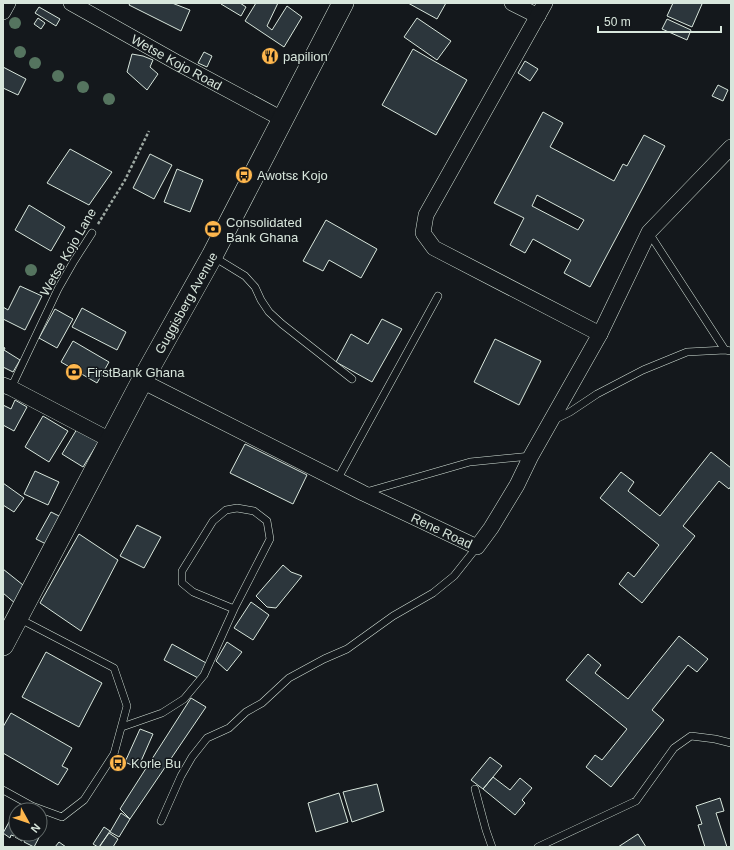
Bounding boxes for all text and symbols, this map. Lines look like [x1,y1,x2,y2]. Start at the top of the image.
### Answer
scale bar [598,8,721,34]
text: 50 m [604,15,631,29]
street label: Wetse Kojo Road [129,31,225,93]
restaurant icon: papilion [260,46,280,66]
place label: papilion [283,49,328,64]
bus stop icon: Awotsɛ Kojo [234,165,254,185]
place label: Awotsɛ Kojo [257,168,328,183]
street label: Wetse Kojo Lane [37,205,99,299]
place label: Consolidated Bank Ghana [226,215,302,245]
bank icon: Consolidated Bank Ghana [203,219,223,239]
street label: Guggisberg Avenue [151,249,220,356]
bank icon: FirstBank Ghana [64,362,84,382]
place label: FirstBank Ghana [87,365,185,380]
street label: Rene Road [409,509,475,551]
bus stop icon: Korle Bu [108,753,128,773]
place label: Korle Bu [131,756,181,771]
north arrow [8,802,48,842]
text: N [28,822,43,835]

